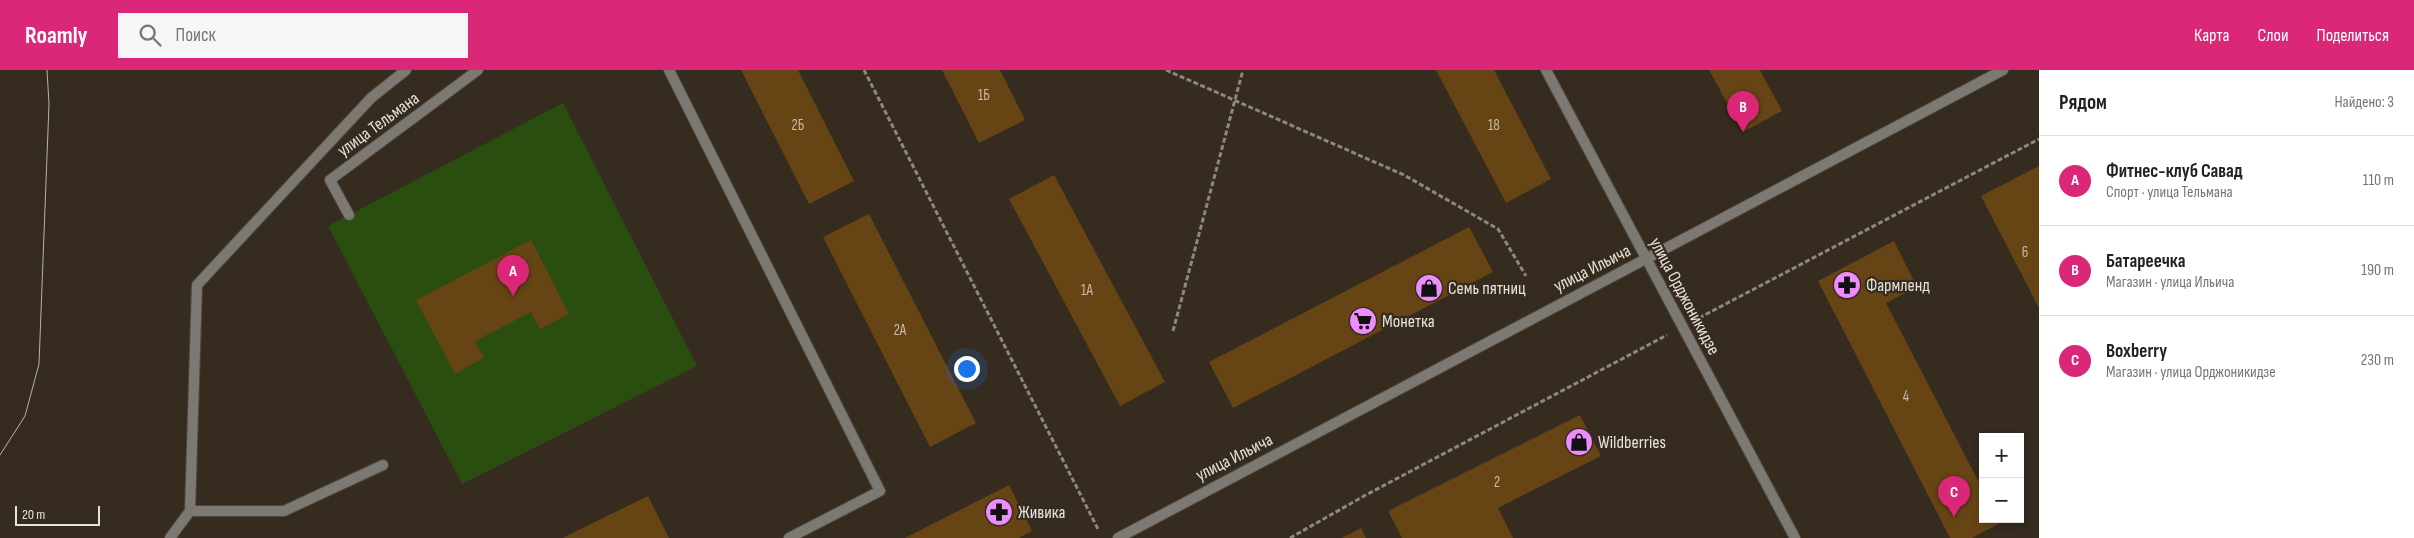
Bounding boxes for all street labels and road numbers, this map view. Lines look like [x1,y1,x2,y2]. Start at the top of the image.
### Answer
street label: улица Тельмана [333,88,423,161]
street label: улица Орджоникидзе [1645,234,1724,359]
street label: улица Ильича [1550,240,1634,297]
street label: улица Ильича [1192,429,1276,486]

